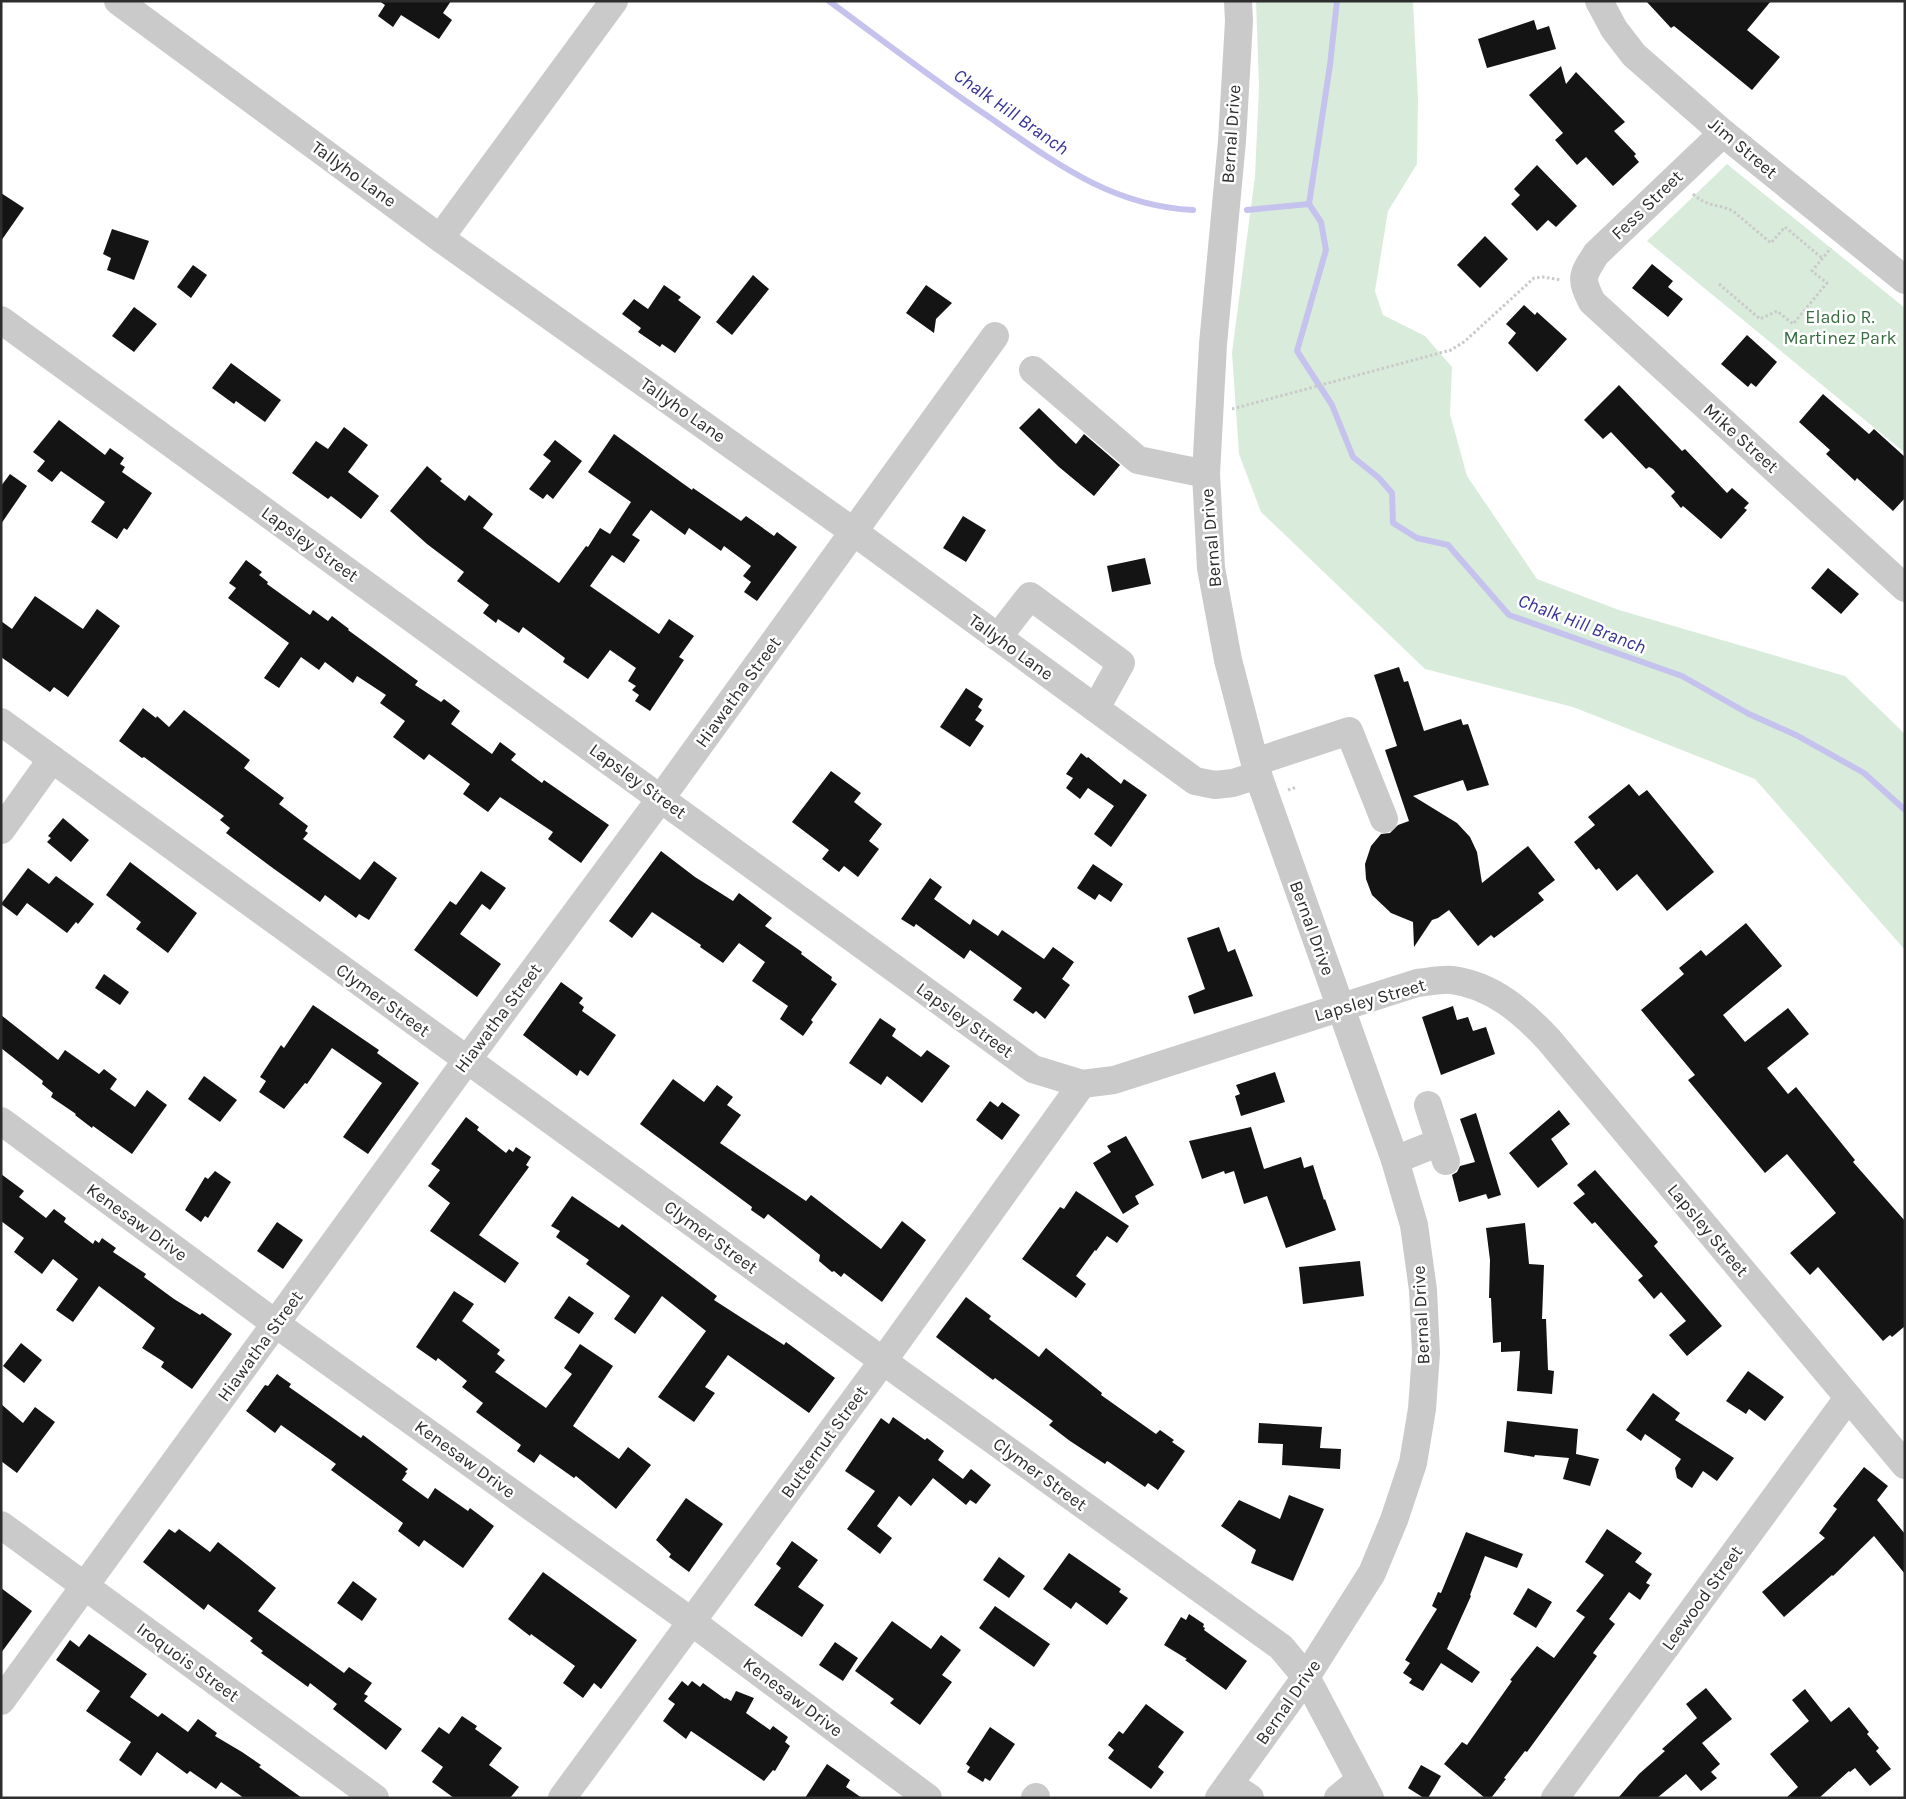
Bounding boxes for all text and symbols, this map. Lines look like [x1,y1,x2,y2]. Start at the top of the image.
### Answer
water label: Chalk Hill Branch [949,64,1073,160]
street label: Bernal Drive [1217,84,1245,184]
street label: Jim Street [1704,113,1782,183]
street label: Tallyho Lane [307,136,401,212]
street label: Fess Street [1607,165,1687,244]
park label: Eladio R. Martinez Park [1783,306,1897,349]
street label: Tallyho Lane [636,373,730,447]
street label: Mike Street [1699,398,1783,478]
street label: Bernal Drive [1196,488,1226,588]
street label: Lapsley Street [257,501,363,587]
water label: Chalk Hill Branch [1515,589,1649,659]
street label: Tallyho Lane [964,609,1058,685]
street label: Hiawatha Street [690,632,786,752]
street label: Lapsley Street [585,738,691,824]
street label: Bernal Drive [1285,878,1339,978]
street label: Clymer Street [332,959,434,1042]
street label: Hiawatha Street [450,959,546,1077]
street label: Lapsley Street [1312,974,1428,1026]
street label: Lapsley Street [912,977,1018,1063]
street label: Kenesaw Drive [82,1178,192,1266]
street label: Lapsley Street [1663,1179,1753,1281]
street label: Clymer Street [660,1196,762,1279]
street label: Bernal Drive [1407,1265,1435,1365]
street label: Hiawatha Street [212,1286,308,1406]
street label: Butternut Street [776,1381,872,1503]
street label: Kenesaw Drive [410,1415,520,1503]
street label: Clymer Street [989,1433,1091,1516]
street label: Leewood Street [1657,1541,1747,1655]
street label: Iroquois Street [133,1617,244,1707]
street label: Kenesaw Drive [739,1652,847,1742]
street label: Bernal Drive [1251,1655,1325,1749]

